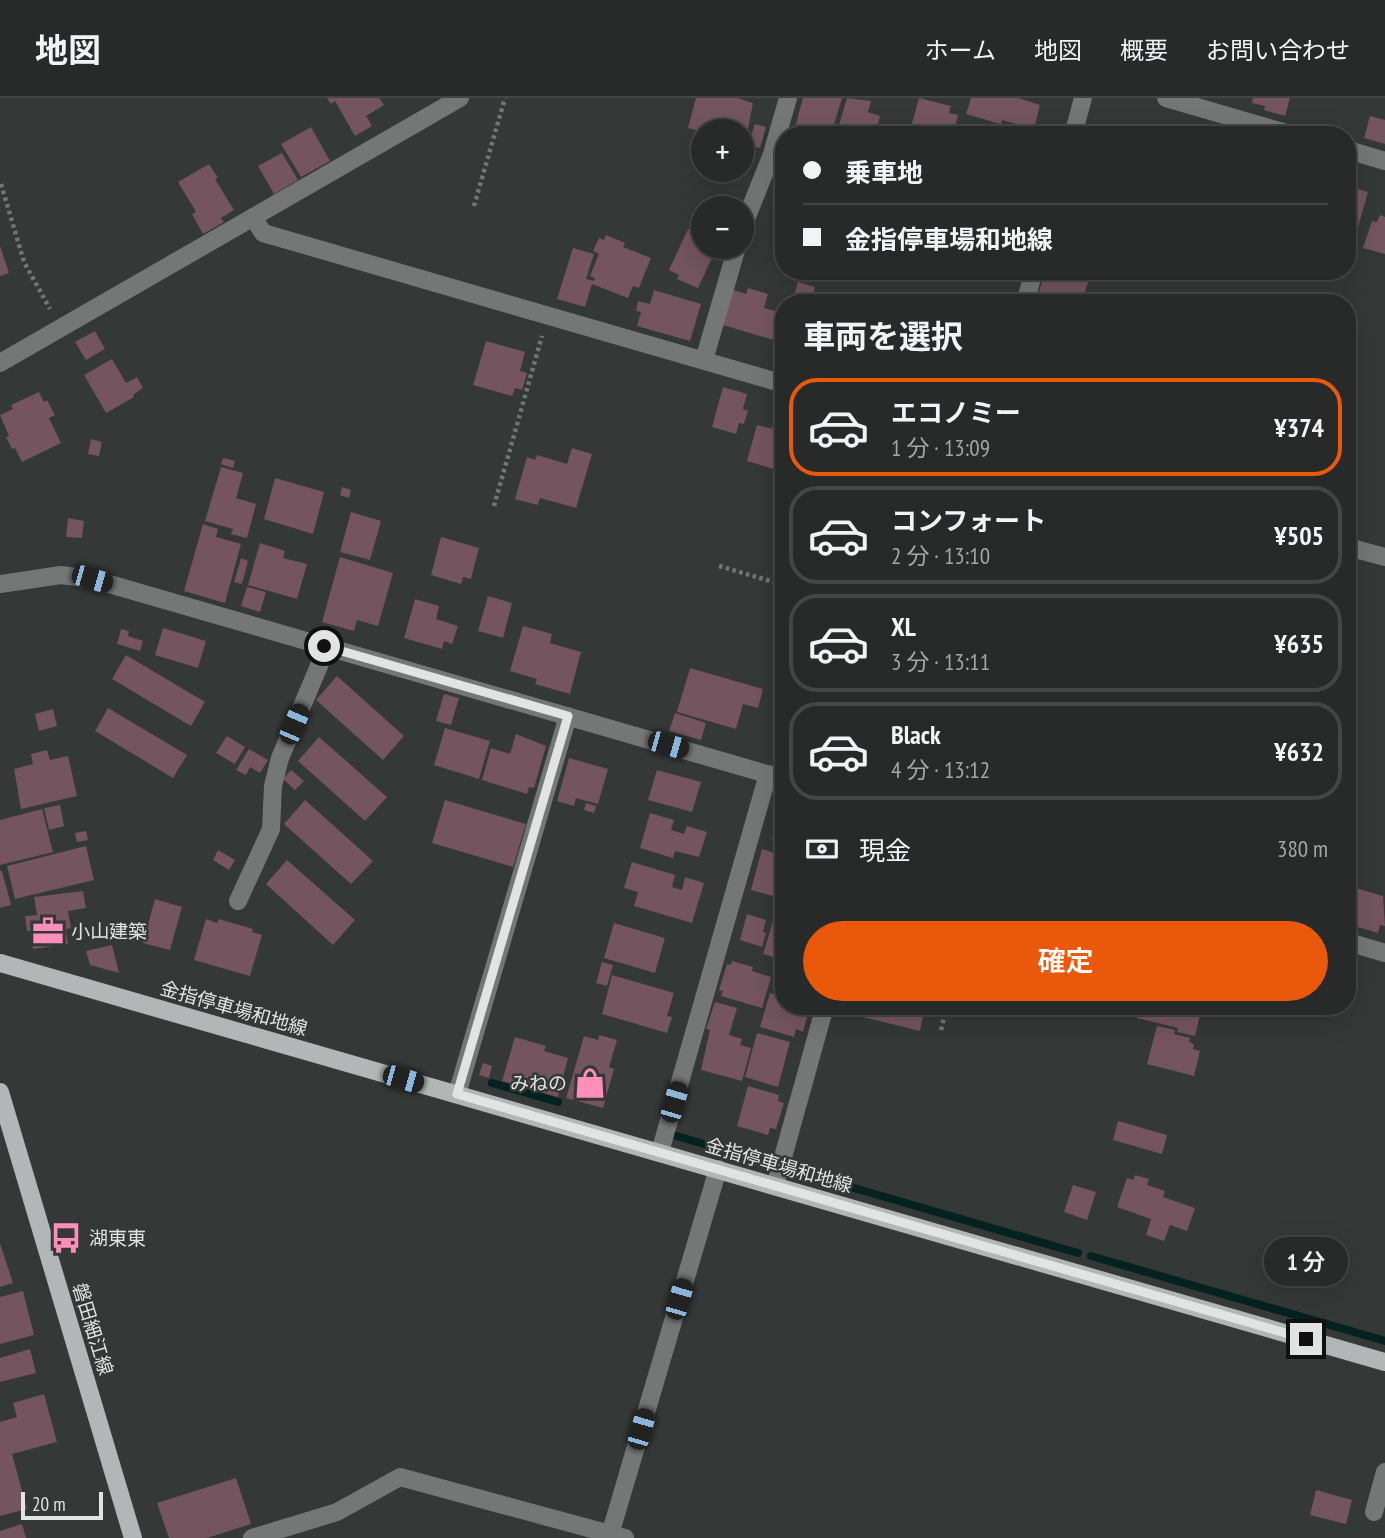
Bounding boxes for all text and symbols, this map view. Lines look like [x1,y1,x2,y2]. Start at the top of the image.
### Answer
text: 地図 [35,28,101,71]
text: ホーム [925,35,996,66]
text: 地図 [1034,35,1082,66]
text: 概要 [1120,35,1168,66]
text: お問い合わせ [1206,35,1350,66]
map controls [691,119,754,259]
button: + [691,119,754,182]
text: 乗車地 [845,156,923,189]
button: − [691,196,754,259]
text: 金指停車場和地線 [845,223,1053,256]
text: 車両を選択 [803,315,963,357]
icon: car [807,396,870,459]
text: エコノミー [891,396,1021,429]
text: ¥374 [1274,411,1324,444]
text: 1 分 · 13:09 [891,433,990,462]
icon: car [807,504,870,567]
text: コンフォート [891,504,1046,537]
text: ¥505 [1274,519,1324,552]
text: 2 分 · 13:10 [891,541,990,570]
car [69,563,116,595]
text: XL [891,610,916,643]
icon: car [807,612,870,675]
text: ¥635 [1274,627,1324,660]
route start [308,630,340,662]
text: 3 分 · 13:11 [891,647,990,676]
car [277,701,312,747]
text: Black [891,718,941,751]
icon: car [807,720,870,783]
car [645,729,692,761]
text: ¥632 [1274,735,1324,768]
text: 4 分 · 13:12 [891,755,990,784]
icon: cash [803,830,841,868]
text: 現金 [859,834,911,867]
text: 380 m [1277,834,1328,863]
office icon: 小山建築 [31,914,65,948]
place label: 小山建築 [71,919,147,943]
button: 確定 [803,921,1328,1001]
street label: 金指停車場和地線 [158,976,310,1040]
car [380,1063,427,1095]
shop icon: みねの [573,1066,607,1100]
place label: みねの [510,1071,567,1095]
car [659,1079,690,1125]
street label: 金指停車場和地線 [703,1133,855,1197]
bus stop icon: 湖東東 [49,1221,83,1255]
place label: 湖東東 [89,1226,146,1250]
callout: 1 分 [1264,1238,1348,1286]
text: 1 分 [1287,1247,1325,1276]
car [664,1276,695,1322]
street label: 磐田細江線 [68,1280,118,1378]
route end [1290,1323,1322,1355]
car [626,1406,657,1452]
scale bar [21,1489,103,1521]
text: 20 m [32,1492,66,1516]

